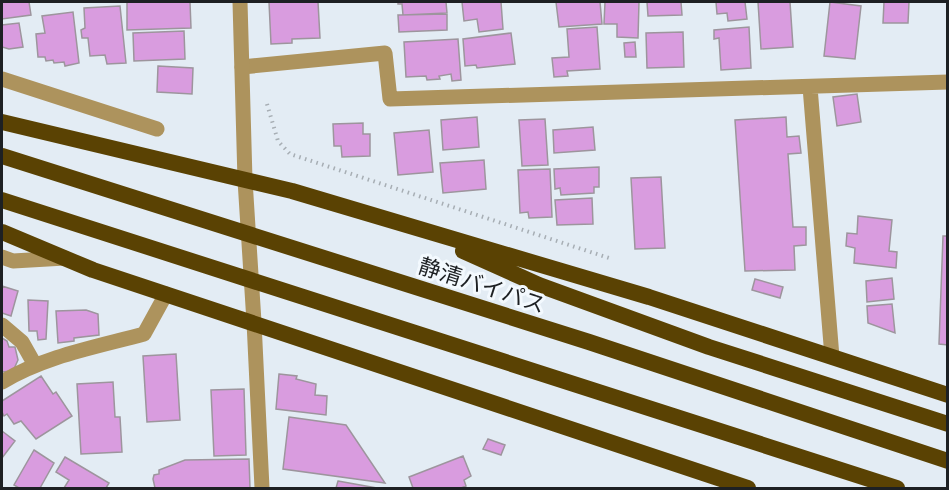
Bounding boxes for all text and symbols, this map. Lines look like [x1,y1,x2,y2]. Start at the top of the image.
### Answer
street label: 静清バイパス [416,251,549,317]

